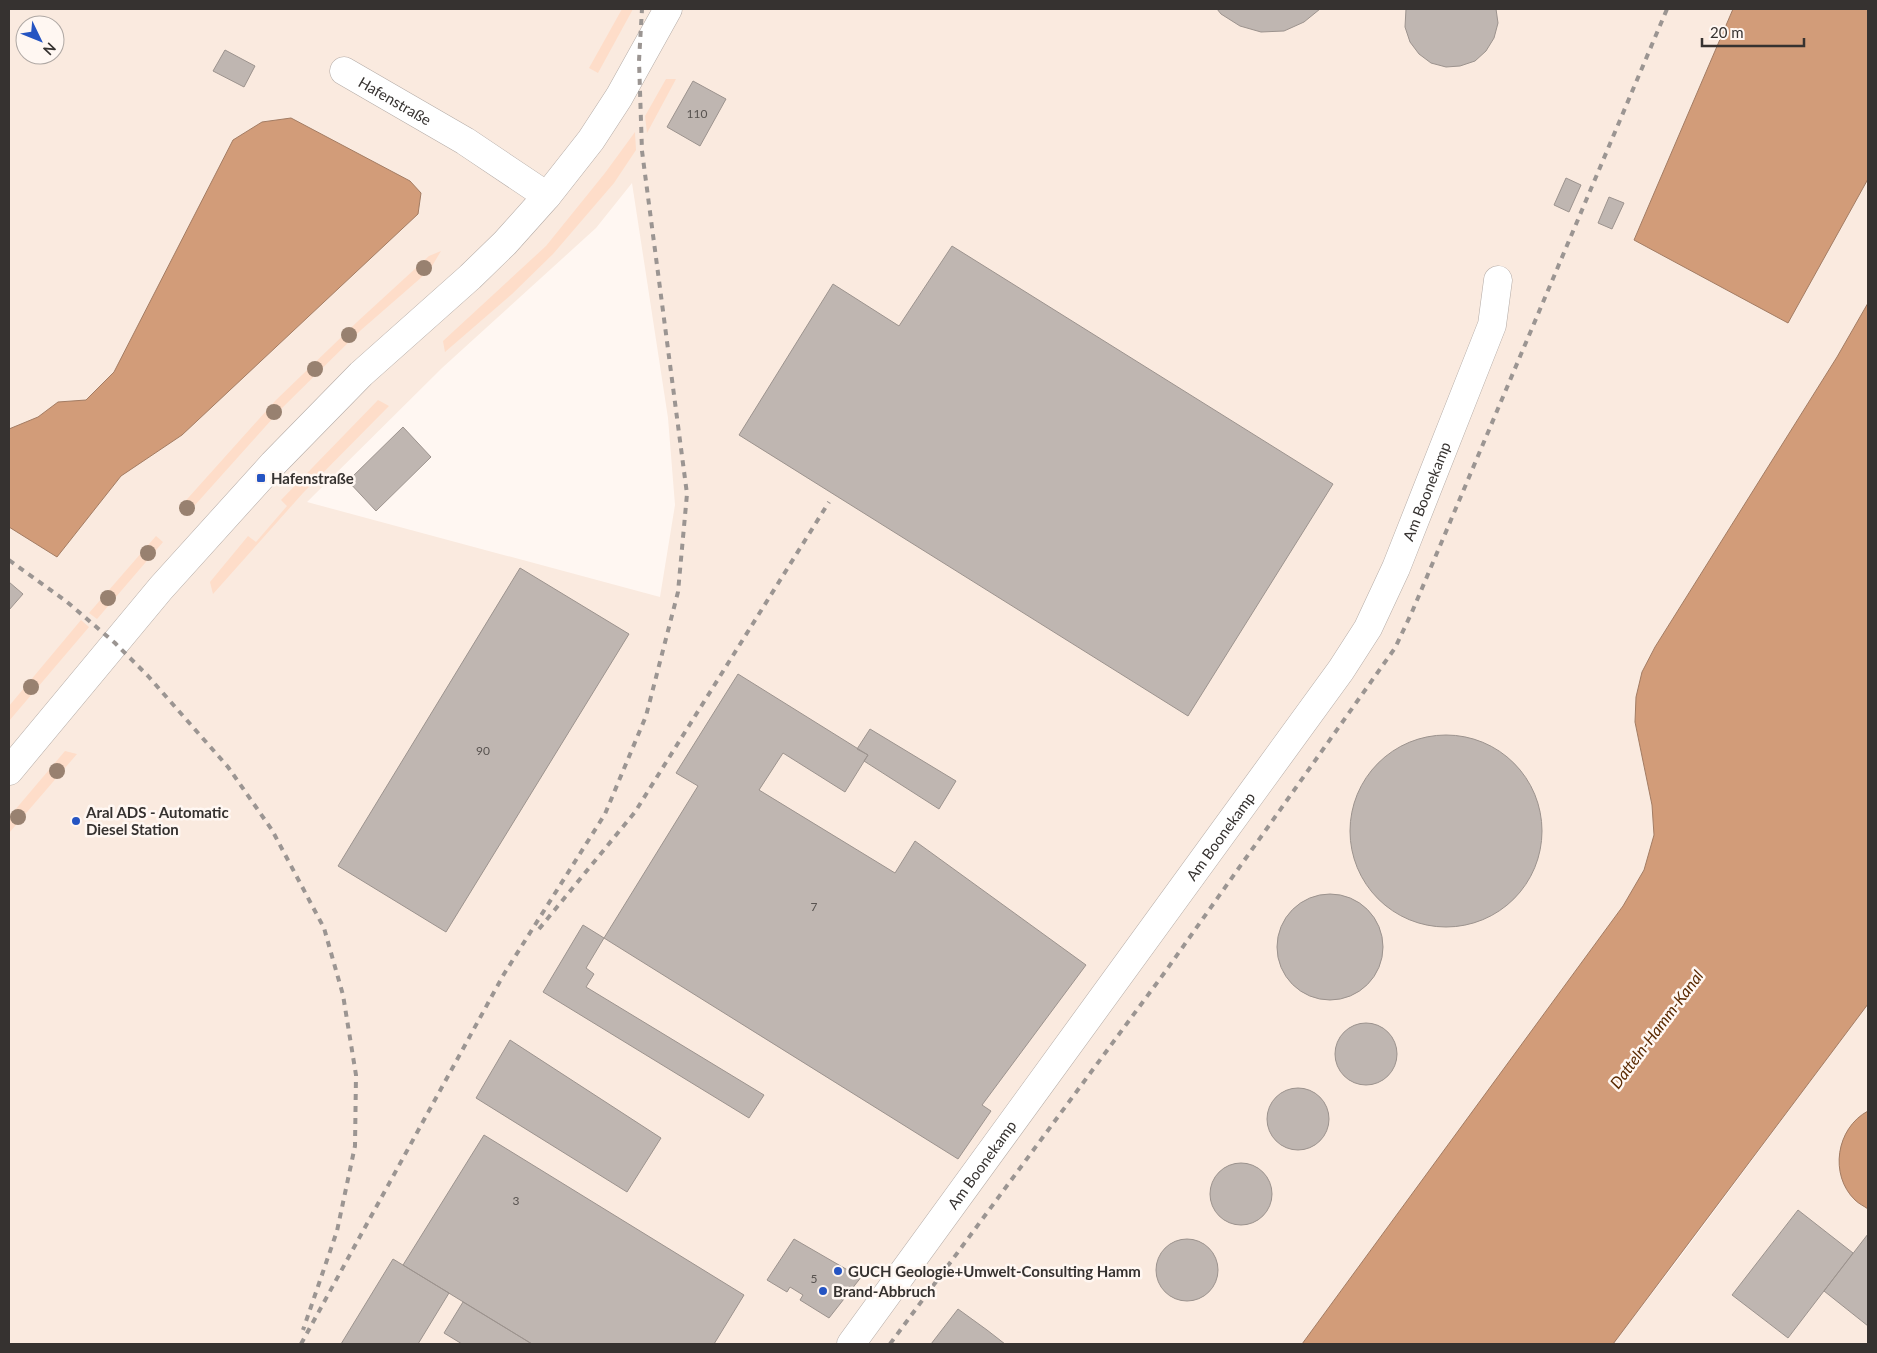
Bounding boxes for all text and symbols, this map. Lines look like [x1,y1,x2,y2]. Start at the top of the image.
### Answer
north arrow [15,15,65,65]
scale bar [1702,15,1804,47]
text: 20 m [1710,23,1744,41]
text: N [40,39,60,59]
street label: Hafenstraße [355,72,435,129]
house number: 110 [687,106,707,121]
street label: Am Boonekamp [1399,439,1454,543]
place label: Hafenstraße [271,469,354,487]
marker: Hafenstraße [255,472,267,484]
house number: 90 [476,743,490,758]
street label: Am Boonekamp [1182,788,1258,884]
place label: Aral ADS - Automatic Diesel Station [85,803,229,838]
marker: Aral ADS - Automatic Diesel Station [70,815,82,827]
house number: 7 [811,899,818,914]
water label: Datteln-Hamm-Kanal [1605,966,1707,1092]
street label: Am Boonekamp [943,1117,1020,1212]
house number: 3 [513,1193,520,1208]
place label: GUCH Geologie+Umwelt-Consulting Hamm [848,1262,1141,1280]
marker: GUCH Geologie+Umwelt-Consulting Hamm [832,1265,844,1277]
house number: 5 [811,1271,818,1286]
place label: Brand-Abbruch [833,1282,936,1300]
marker: Brand-Abbruch [817,1285,829,1297]

